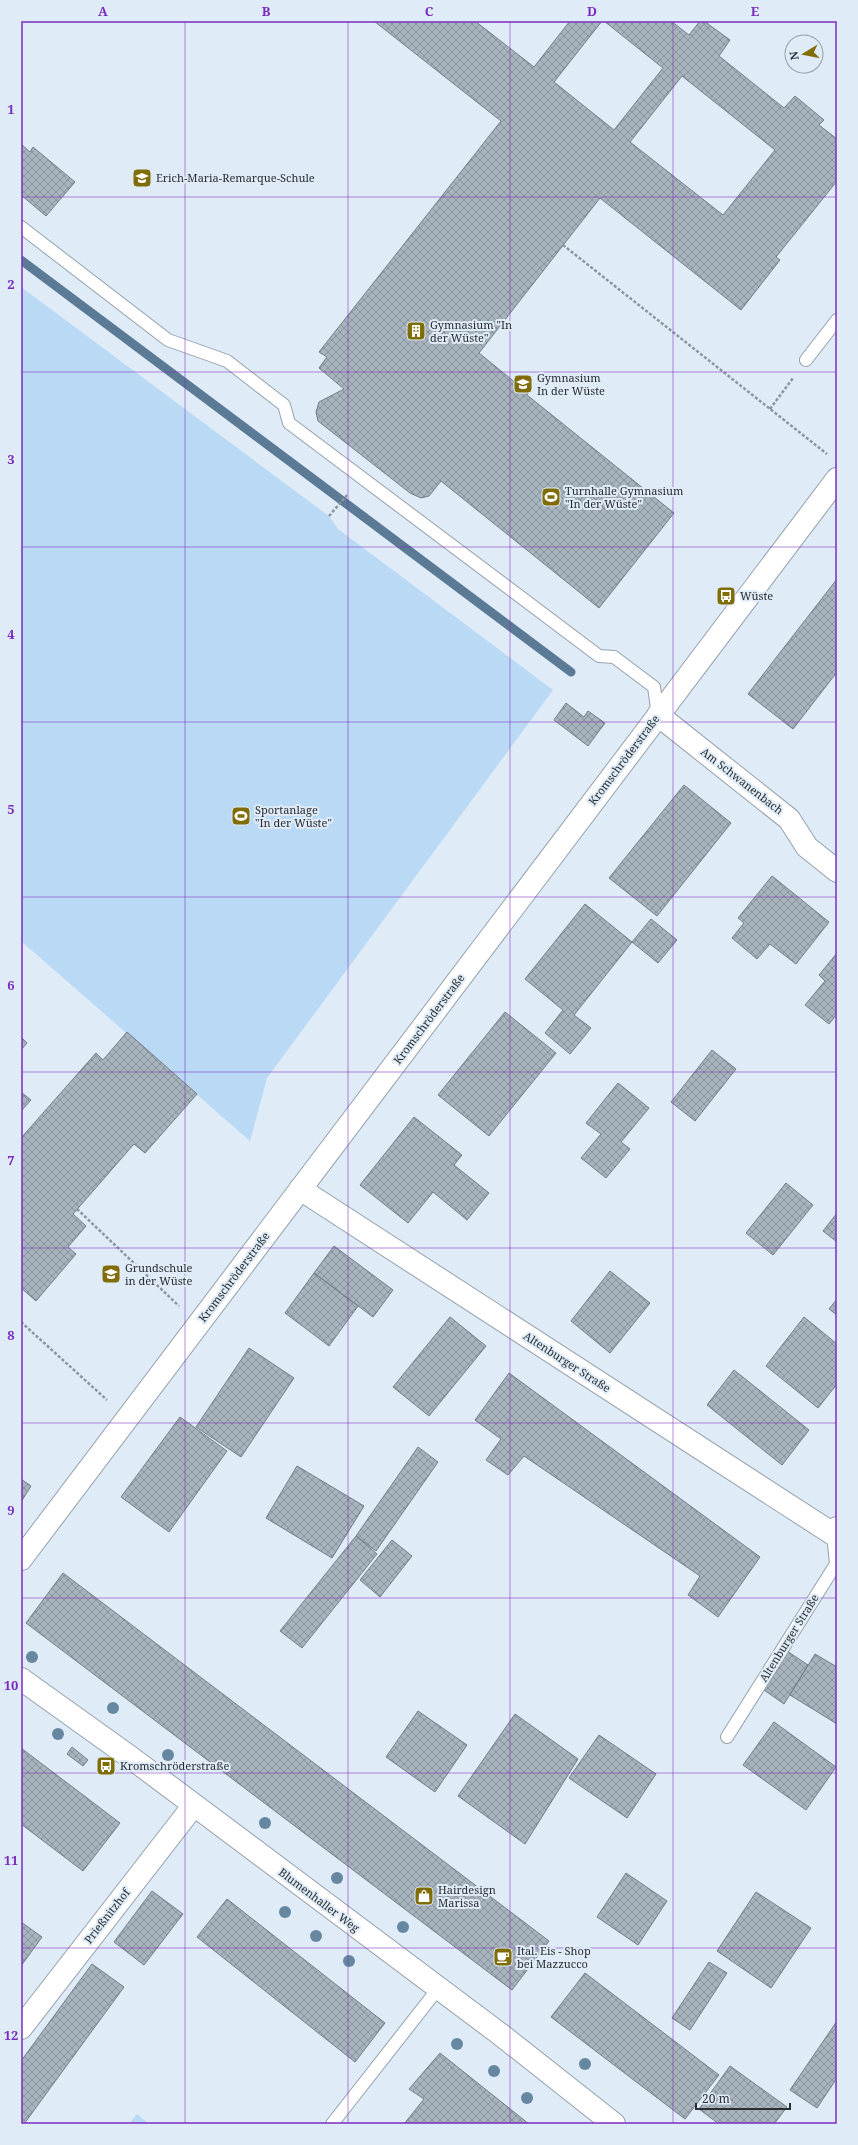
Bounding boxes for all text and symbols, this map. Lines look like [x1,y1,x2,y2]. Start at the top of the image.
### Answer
text: A [98,2,108,20]
text: B [262,2,271,20]
text: C [425,2,434,20]
text: D [587,2,597,20]
text: E [751,2,760,20]
north arrow [784,34,824,74]
text: N [785,50,802,61]
text: 1 [7,100,15,118]
school or university icon: Erich-Maria-Remarque-Schule [131,167,153,189]
place label: Erich-Maria-Remarque-Schule [156,170,315,185]
text: 2 [7,275,15,293]
place label: Gymnasium "In der Wüste" [430,317,512,345]
building icon: Gymnasium "In der Wüste" [405,320,427,342]
place label: Gymnasium In der Wüste [537,370,605,398]
school or university icon: Gymnasium In der Wüste [512,373,534,395]
text: 3 [7,450,15,468]
place label: Turnhalle Gymnasium "In der Wüste" [565,483,684,511]
sports icon: Turnhalle Gymnasium "In der Wüste" [540,486,562,508]
bus stop icon: Wüste [715,585,737,607]
place label: Wüste [740,588,773,603]
text: 4 [7,625,15,643]
street label: Kromschröderstraße [585,711,663,808]
street label: Am Schwanenbach [698,744,787,817]
text: 5 [7,800,15,818]
place label: Sportanlage "In der Wüste" [255,802,332,830]
sports icon: Sportanlage "In der Wüste" [230,805,252,827]
street label: Kromschröderstraße [390,970,468,1067]
text: 6 [7,976,15,994]
text: 7 [7,1151,15,1169]
street label: Kromschröderstraße [195,1228,273,1325]
place label: Grundschule in der Wüste [125,1260,193,1288]
school or university icon: Grundschule in der Wüste [100,1263,122,1285]
text: 8 [7,1326,15,1344]
street label: Altenburger Straße [521,1328,614,1395]
text: 9 [7,1501,15,1519]
street label: Altenburger Straße [756,1591,822,1684]
text: 10 [4,1676,18,1694]
bus stop icon: Kromschröderstraße [95,1755,117,1777]
place label: Kromschröderstraße [120,1758,229,1773]
text: 11 [4,1851,18,1869]
street label: Blumenhaller Weg [276,1864,363,1935]
place label: Hairdesign Marissa [438,1882,496,1910]
street label: Prießnitzhof [80,1884,133,1946]
shop icon: Hairdesign Marissa [413,1885,435,1907]
place label: Ital. Eis - Shop bei Mazzucco [517,1943,591,1971]
cafe icon: Ital. Eis - Shop bei Mazzucco [492,1946,514,1968]
text: 12 [4,2026,18,2044]
scale bar [696,2085,790,2111]
text: 20 m [702,2090,730,2107]

